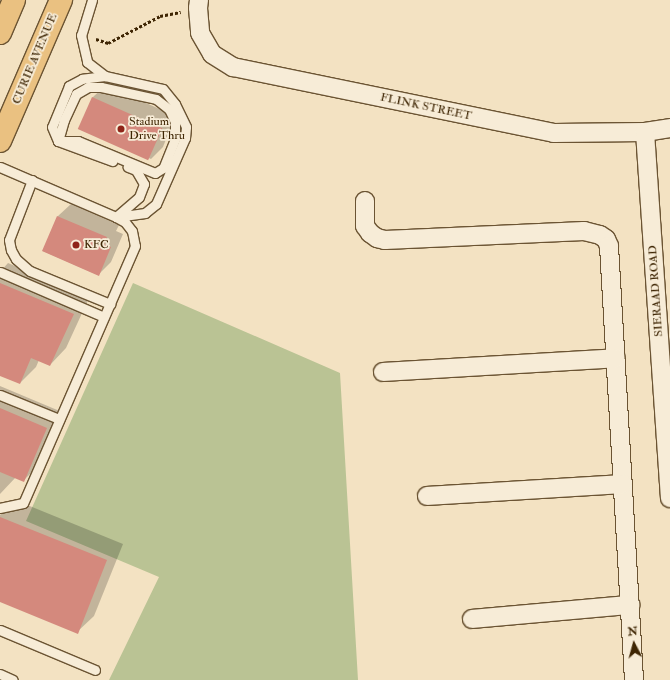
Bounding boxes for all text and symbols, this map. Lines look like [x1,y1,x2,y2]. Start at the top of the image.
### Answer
street label: CURIE AVENUE [9,12,61,106]
street label: FLINK STREET [379,90,473,124]
place label: Stadium Drive Thru [129,115,185,143]
marker: Stadium Drive Thru [116,124,126,134]
place label: KFC [84,238,109,252]
marker: KFC [71,240,81,250]
street label: SIERAAD ROAD [646,245,666,337]
north arrow [614,624,654,664]
text: N [627,625,638,639]

